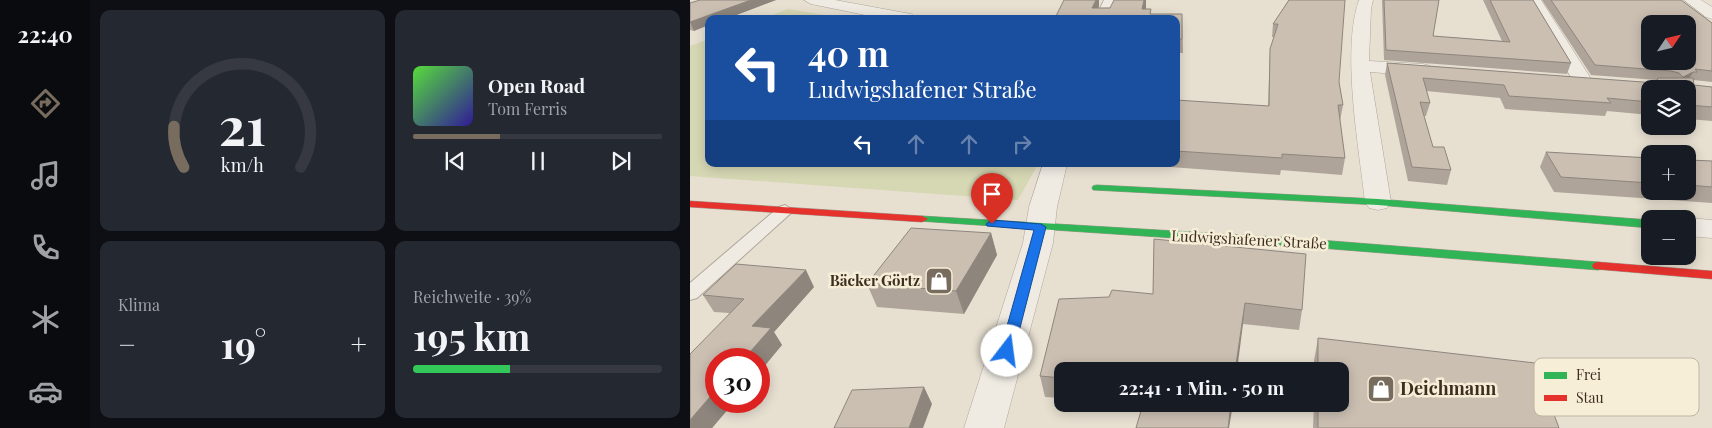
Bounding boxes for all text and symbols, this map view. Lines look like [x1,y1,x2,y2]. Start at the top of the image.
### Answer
north arrow [1641,15,1696,70]
map controls [1641,15,1696,265]
text: 22:40 [17,19,73,49]
text: 40 m [808,29,889,76]
icon: left [725,35,790,100]
text: Open Road [488,72,585,98]
text: Ludwigshafener Straße [808,74,1037,104]
button: layers [1641,80,1696,135]
icon: directions [28,86,63,121]
text: 21 [219,90,266,159]
text: Tom Ferris [488,98,567,119]
icon: left [849,130,877,158]
icon: ahead [902,130,930,158]
icon: ahead [955,130,983,158]
icon: right [1008,130,1036,158]
button: + [1641,145,1696,200]
icon: previous [441,147,469,175]
icon: pause [524,147,552,175]
icon: next [607,147,635,175]
text: km/h [221,153,264,176]
icon: music [28,158,63,193]
pin [971,173,1013,224]
icon: arrive [978,180,1006,208]
button: − [1641,210,1696,265]
street label: Ludwigshafener Straße [1171,225,1327,253]
icon: phone [28,230,63,265]
shop icon: Bäcker Görtz [924,266,954,296]
place label: Bäcker Görtz [830,270,920,290]
text: Reichweite · 39% [413,286,531,307]
text: Klima [118,294,160,315]
icon: climate [28,302,63,337]
text: 195 km [413,310,530,361]
text: 19° [220,318,266,369]
position arrow [980,324,1032,376]
text: − [118,325,136,362]
text: + [351,325,367,362]
speed limit sign: 30 [705,348,770,413]
legend [1534,358,1699,416]
text: Frei [1576,365,1601,384]
icon: car [28,374,63,409]
text: 22:41 · 1 Min. · 50 m [1119,374,1284,400]
shop icon: Deichmann [1366,374,1396,404]
place label: Deichmann [1400,376,1496,400]
text: Stau [1576,388,1604,407]

